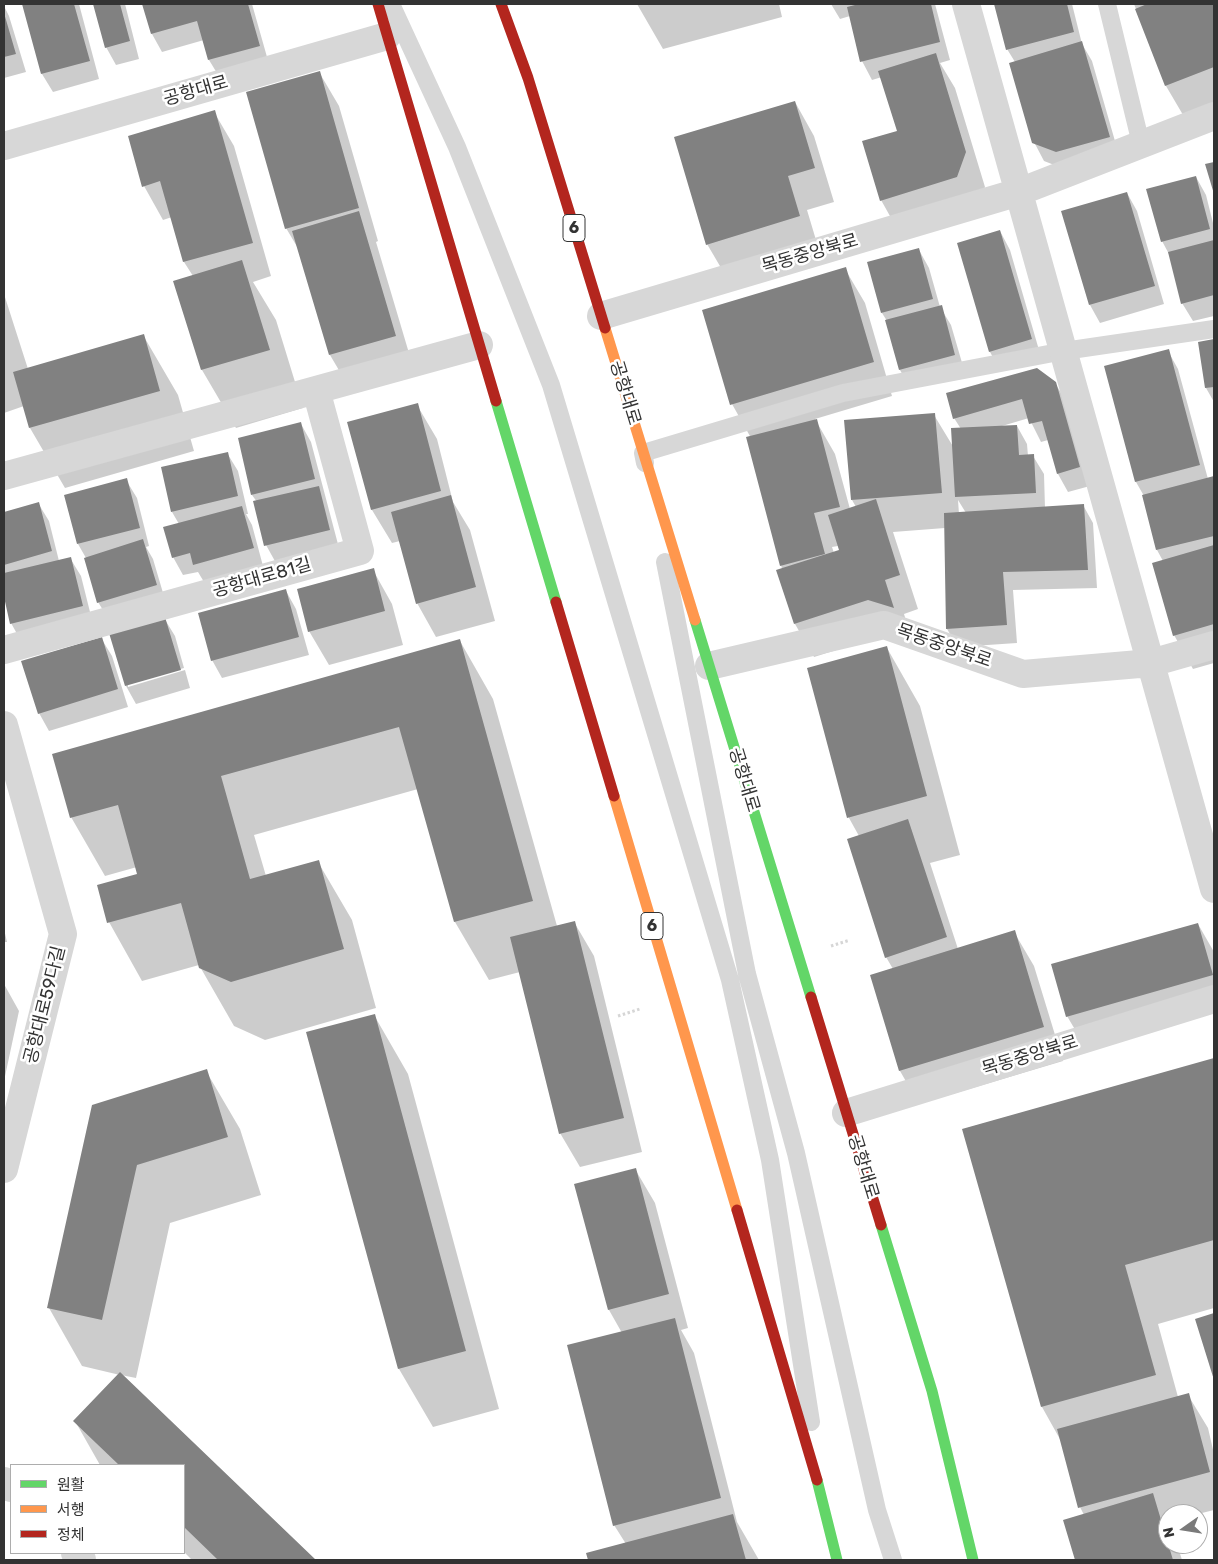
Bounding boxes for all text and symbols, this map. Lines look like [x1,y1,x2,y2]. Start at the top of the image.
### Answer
street label: 공항대로 [161,71,231,111]
road number: 6 [563,214,585,242]
street label: 목동중앙북로 [759,230,861,278]
street label: 공항대로 [605,358,645,428]
street label: 공항대로81길 [210,554,314,602]
street label: 목동중앙북로 [894,620,994,672]
street label: 공항대로 [724,745,764,815]
road number: 6 [641,912,663,939]
street label: 공항대로59다길 [20,944,70,1066]
street label: 목동중앙북로 [979,1031,1081,1081]
street label: 공항대로 [843,1132,883,1202]
legend [10,1464,185,1554]
text: 원활 [57,1476,85,1494]
text: 서행 [57,1501,85,1519]
north arrow [1158,1504,1208,1554]
text: N [1159,1525,1178,1539]
text: 정체 [57,1526,85,1544]

